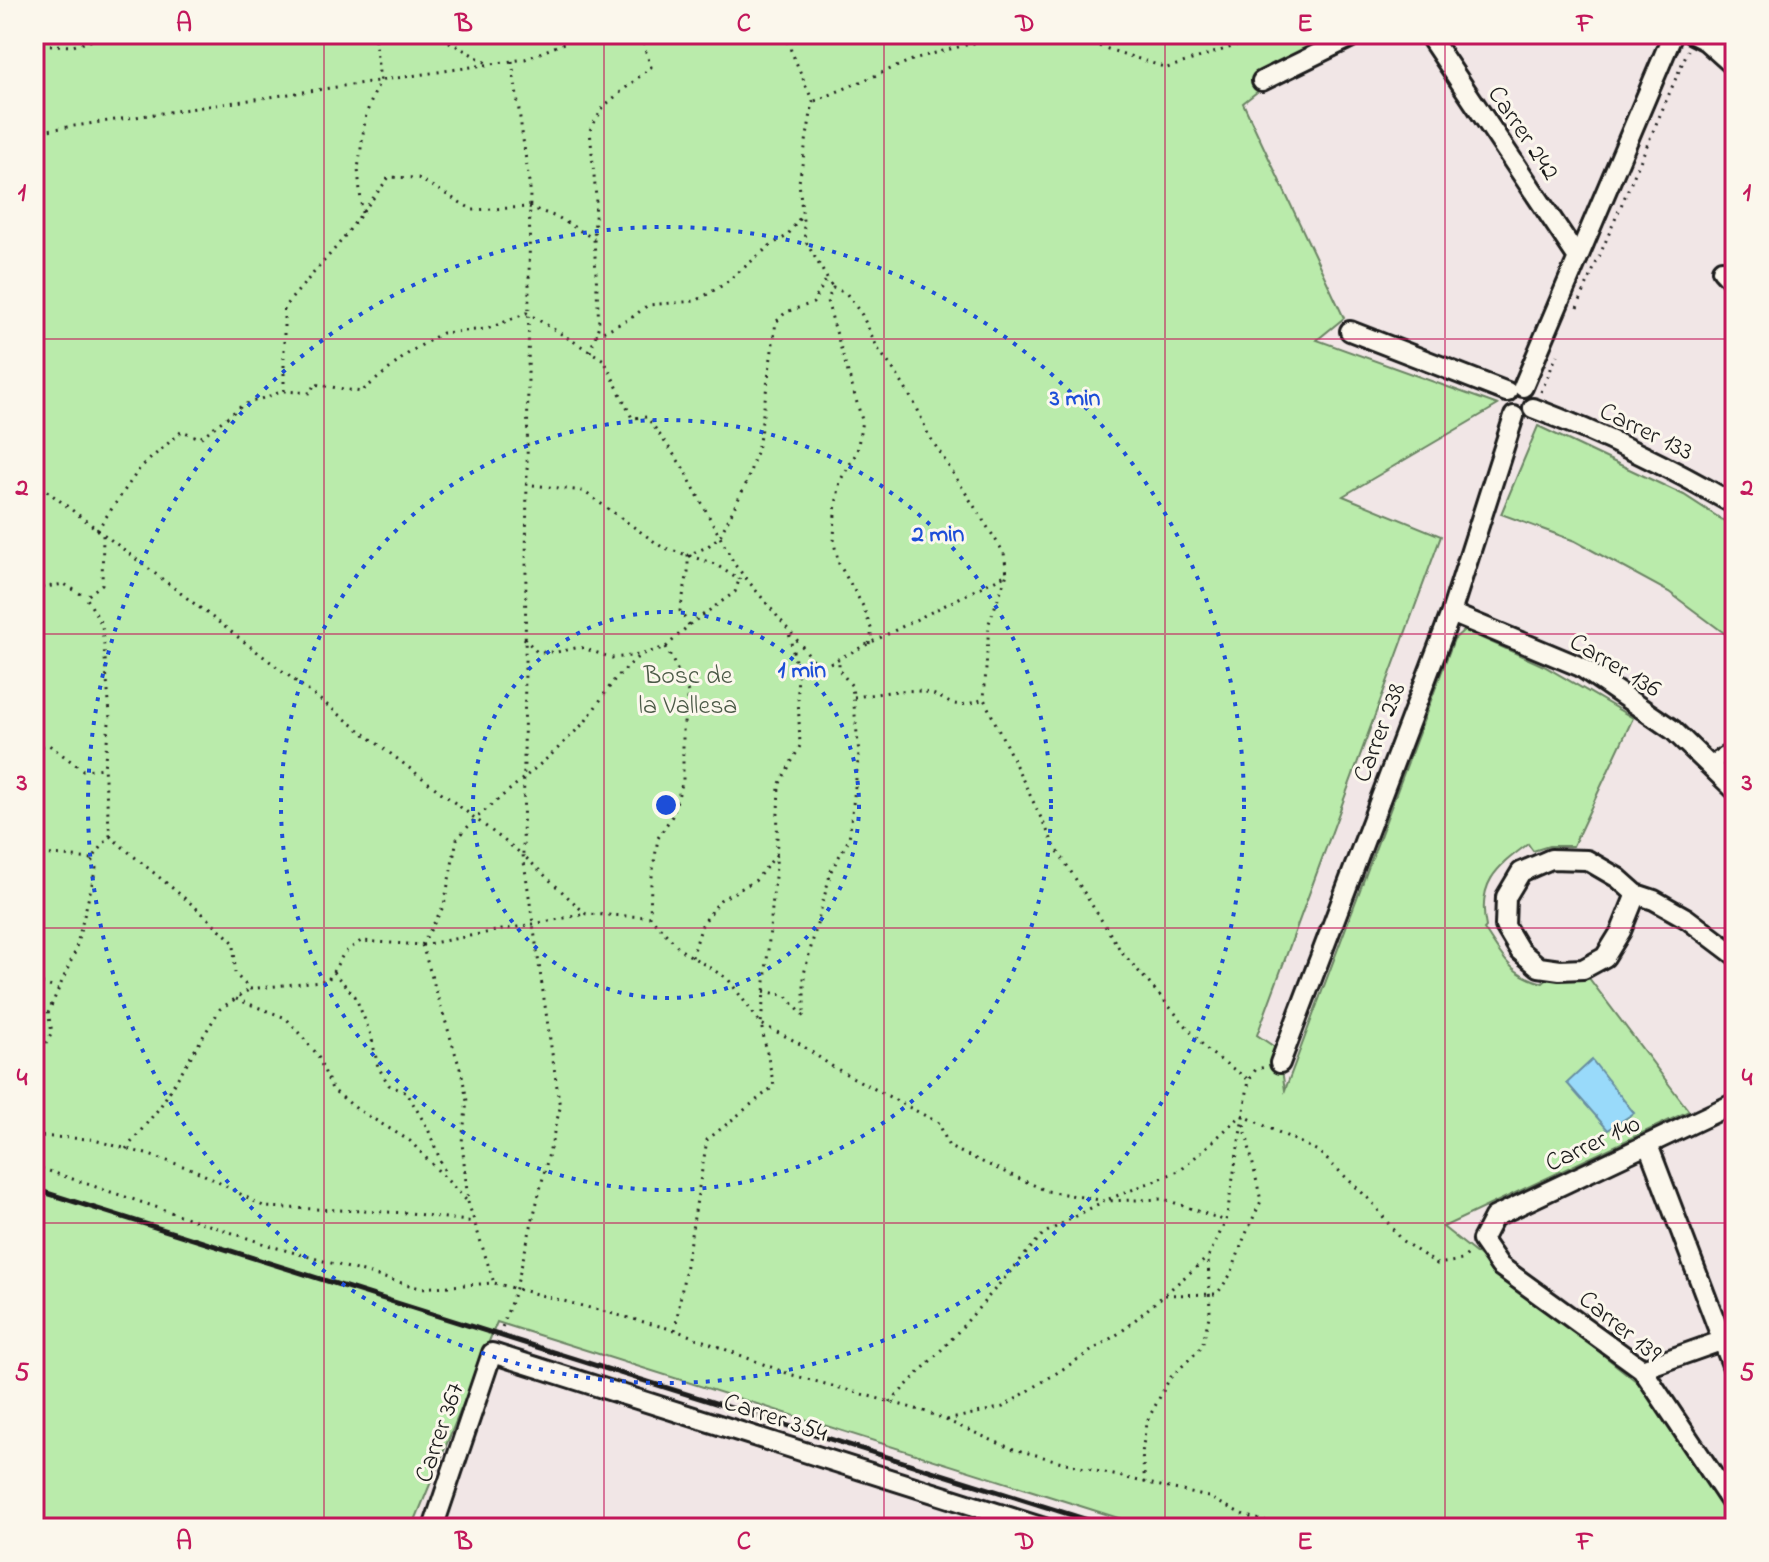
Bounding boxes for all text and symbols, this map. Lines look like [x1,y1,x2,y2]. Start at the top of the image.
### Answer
text: A [176,6,192,44]
text: B [454,6,473,44]
text: C [737,6,751,44]
text: D [1014,6,1035,44]
text: E [1297,6,1313,44]
text: F [1575,6,1594,44]
street label: Carrer 242 [1477,79,1568,189]
text: 1 [18,175,27,213]
text: 1 [1743,175,1752,213]
text: 3 min [1049,382,1101,417]
street label: Carrer 133 [1592,394,1699,472]
text: 2 [15,470,29,508]
text: 2 [1740,470,1754,508]
text: 2 min [911,518,965,553]
street label: Carrer 136 [1561,624,1668,709]
text: 1 min [778,654,826,689]
park label: Bosc de la Vallesa [639,658,737,726]
street label: Carrer 238 [1344,677,1417,788]
text: 3 [16,765,28,803]
text: 3 [1741,765,1753,803]
centre of rings [652,791,680,819]
text: 4 [17,1060,28,1098]
text: 4 [1742,1060,1753,1098]
street label: Carrer 140 [1540,1106,1647,1183]
street label: Carrer 139 [1569,1282,1669,1373]
text: 5 [15,1355,30,1393]
text: 5 [1740,1355,1755,1393]
street label: Carrer 367 [406,1378,476,1488]
street label: Carrer 354 [718,1384,832,1454]
text: A [176,1524,192,1562]
text: B [454,1524,473,1562]
text: C [737,1524,751,1562]
text: D [1014,1524,1035,1562]
text: E [1297,1524,1313,1562]
text: F [1575,1524,1594,1562]

